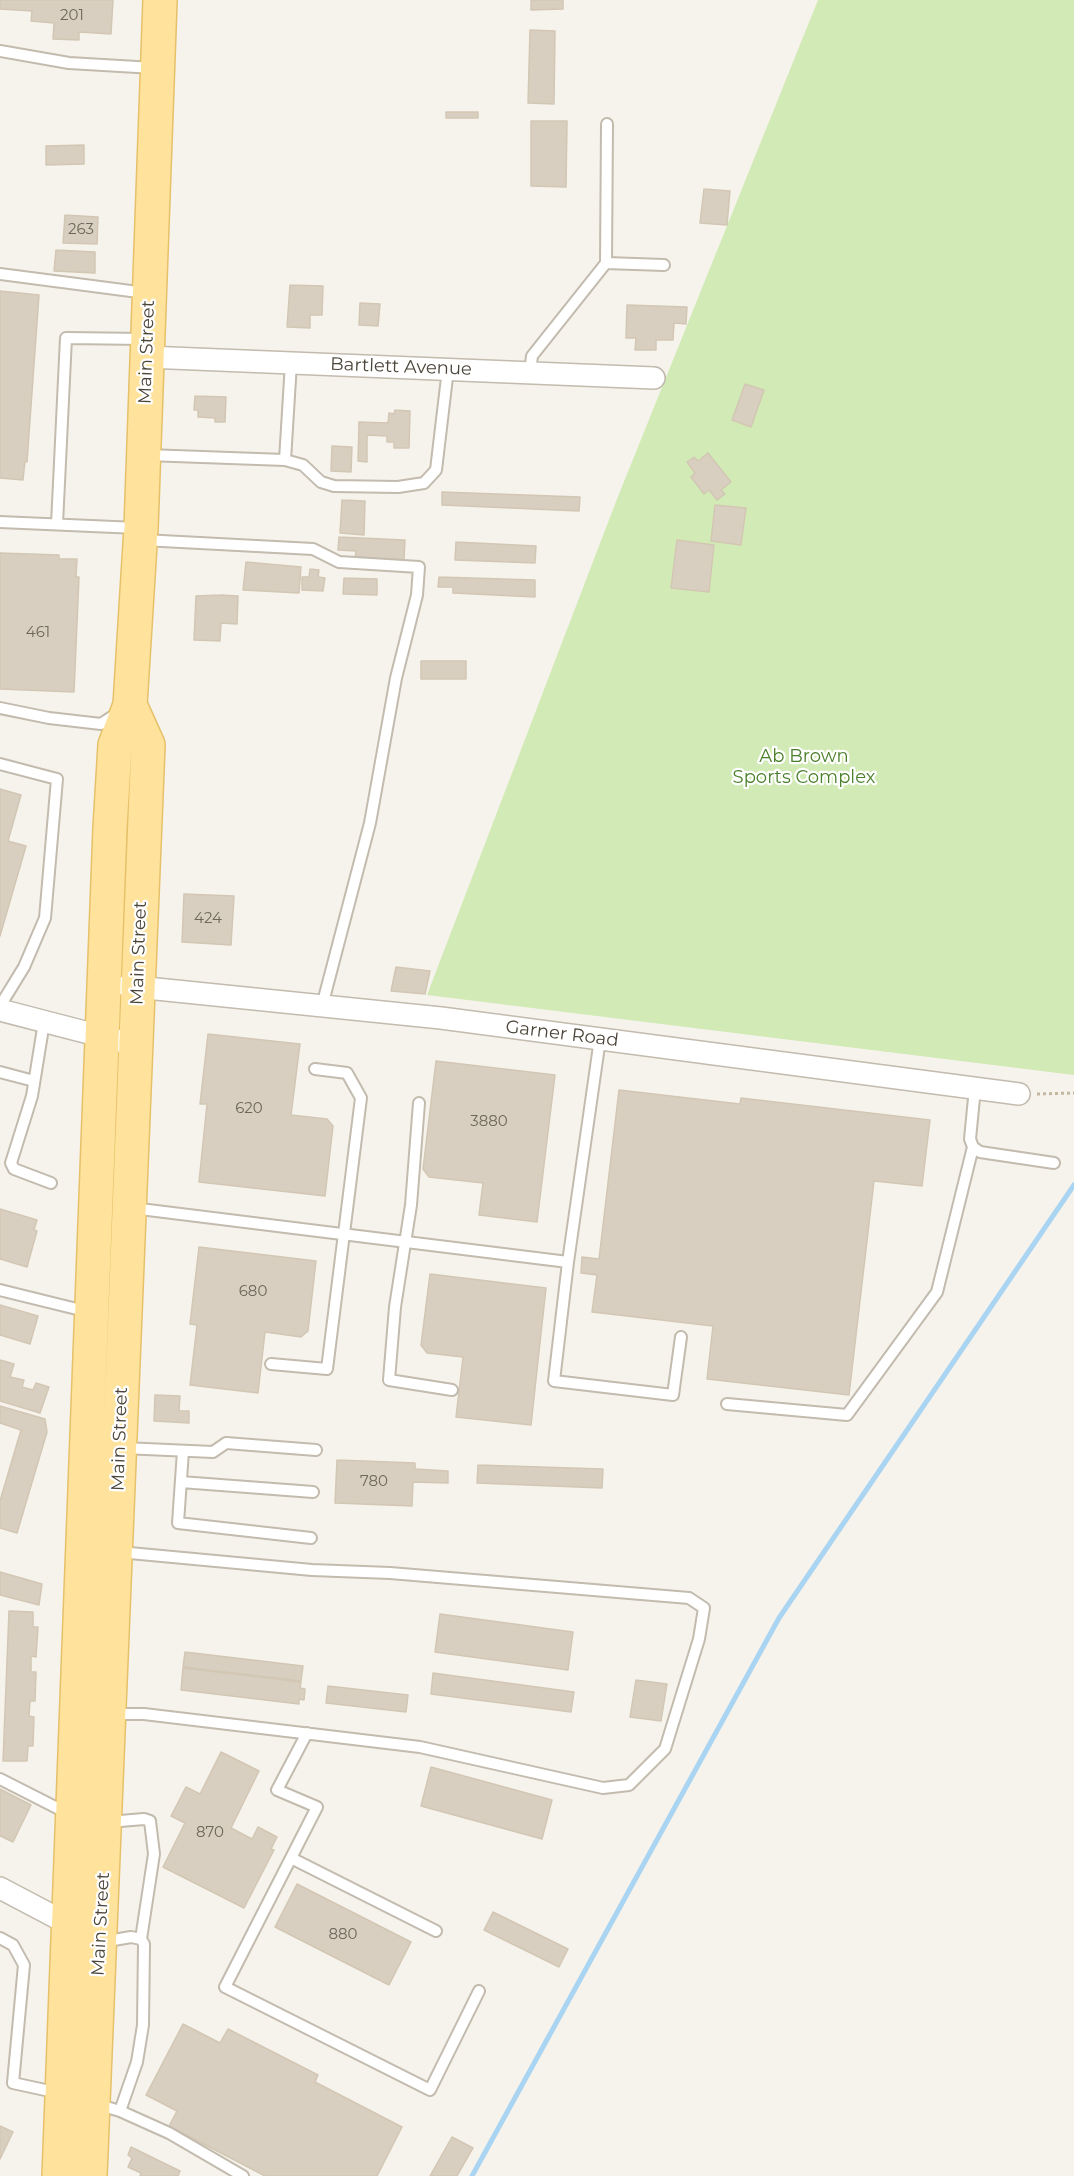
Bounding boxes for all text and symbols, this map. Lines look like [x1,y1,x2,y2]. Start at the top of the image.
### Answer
house number: 201 [60,7,84,25]
house number: 263 [68,221,94,239]
street label: Main Street [134,300,160,404]
street label: Bartlett Avenue [330,354,472,380]
house number: 461 [26,624,50,642]
park label: Ab Brown Sports Complex [733,746,875,789]
street label: Main Street [126,901,152,1005]
house number: 424 [194,910,222,928]
street label: Garner Road [504,1016,620,1052]
house number: 620 [235,1100,263,1118]
house number: 3880 [470,1113,508,1131]
house number: 680 [239,1283,267,1301]
street label: Main Street [107,1387,133,1491]
house number: 780 [360,1473,388,1491]
house number: 870 [196,1824,224,1842]
street label: Main Street [87,1872,115,1976]
house number: 880 [328,1926,358,1944]

